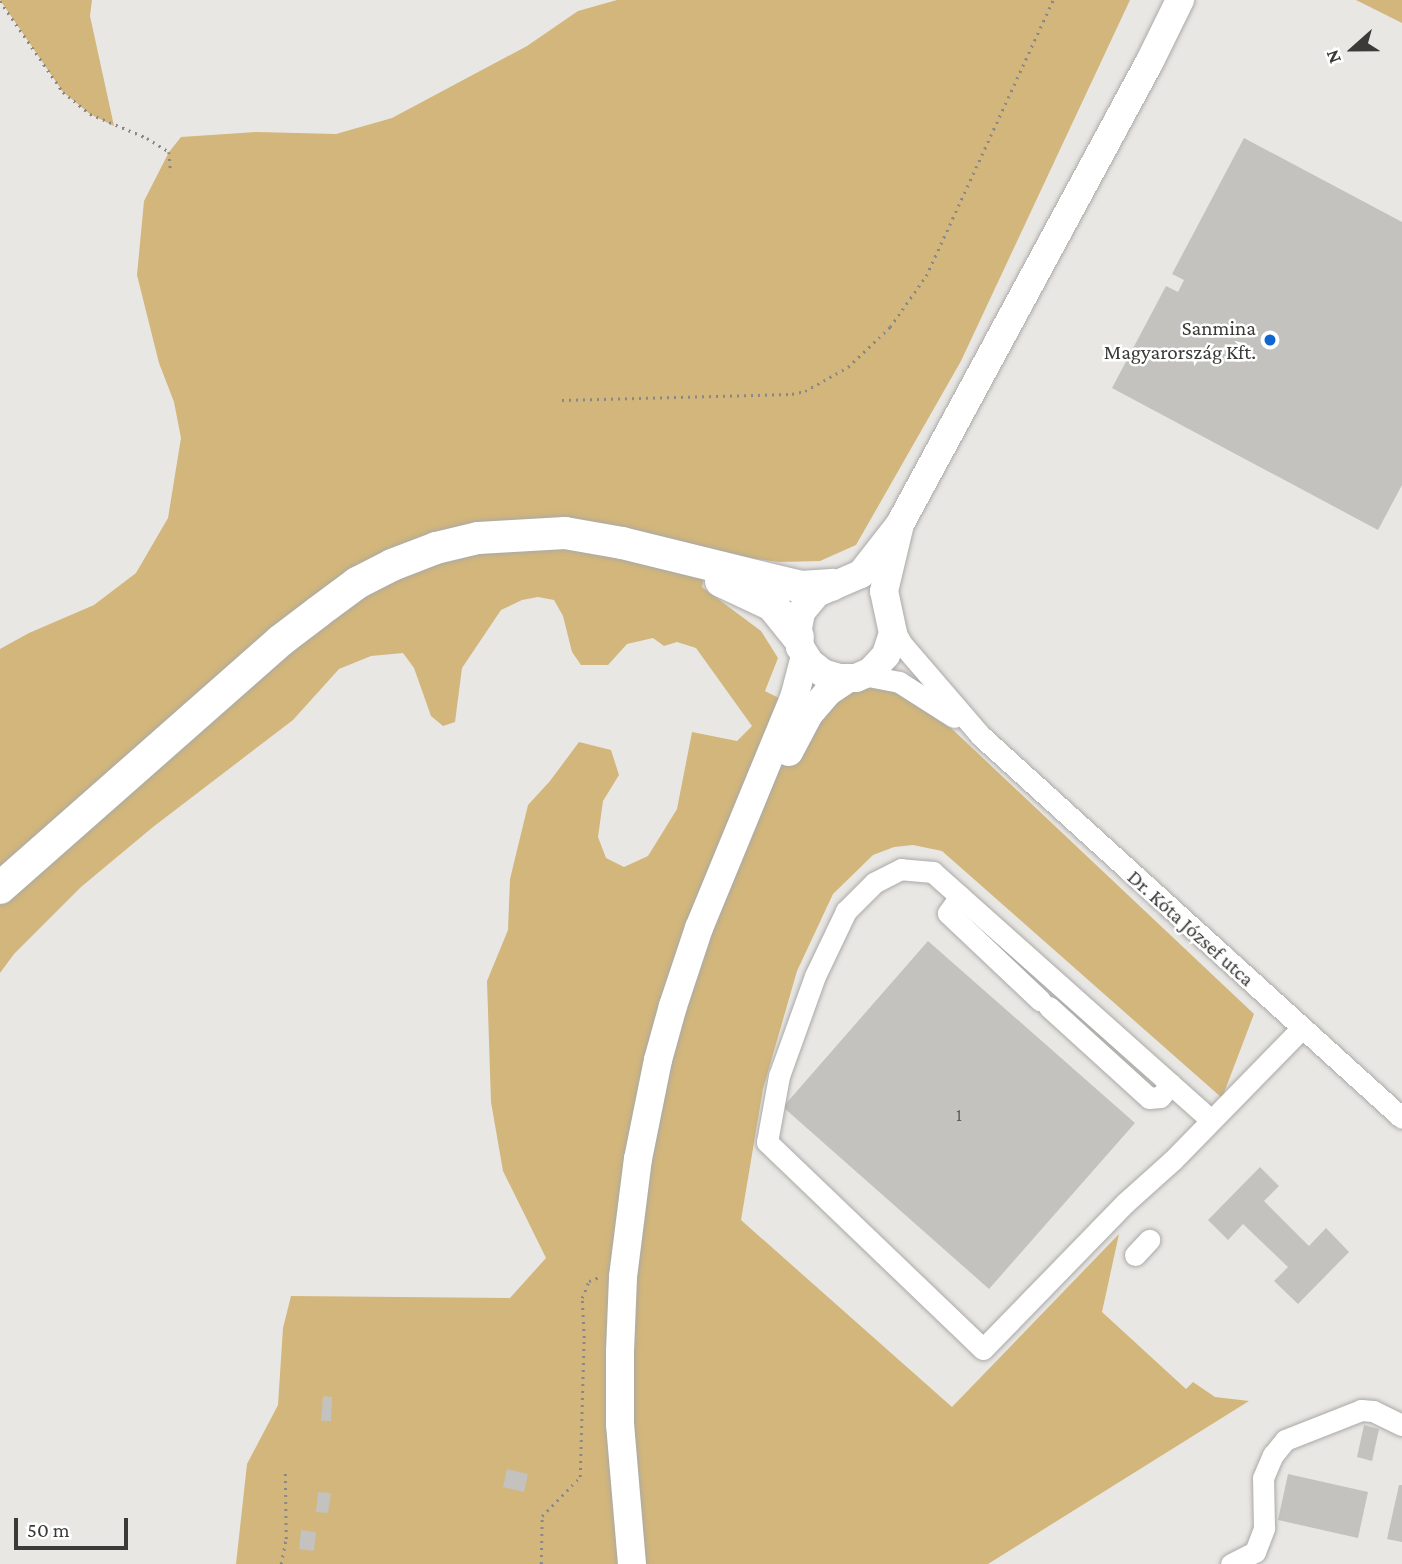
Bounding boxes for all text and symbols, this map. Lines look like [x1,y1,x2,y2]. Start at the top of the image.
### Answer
north arrow [1318,14,1388,84]
text: N [1321,47,1345,67]
place label: Sanmina Magyarország Kft. [1104,315,1256,365]
marker: Sanmina Magyarország Kft. [1262,332,1278,348]
street label: Dr. Kóta József utca [1122,864,1260,992]
house number: 1 [956,1104,962,1126]
scale bar [18,1504,131,1548]
text: 50 m [27,1518,70,1542]

